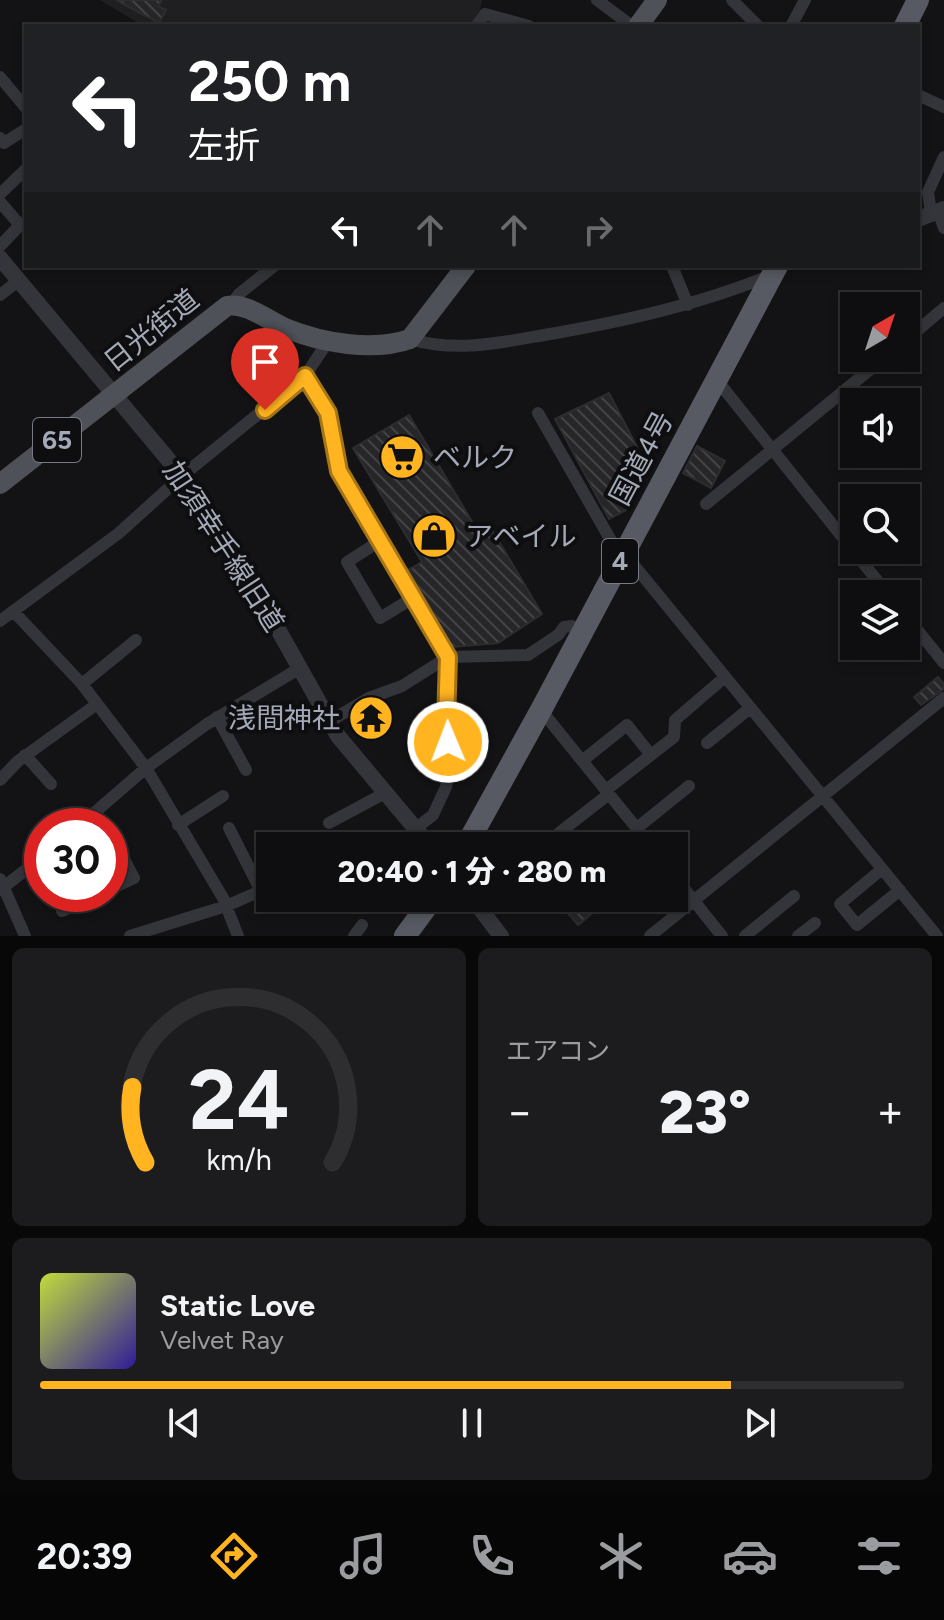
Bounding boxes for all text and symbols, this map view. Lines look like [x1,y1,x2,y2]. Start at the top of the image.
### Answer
text: 250 m [188,48,351,115]
icon: left [56,56,160,160]
text: 左折 [188,124,260,167]
icon: left [324,208,368,252]
icon: ahead [408,208,452,252]
icon: ahead [492,208,536,252]
icon: right [576,208,620,252]
street label: 日光街道 [97,282,205,378]
north arrow [840,292,920,372]
map controls [840,292,920,660]
pin [231,328,299,410]
icon: arrive [243,340,287,384]
button: sound [840,388,920,468]
street label: 国道4号 [602,405,680,511]
road number: 65 [33,418,81,462]
supermarket icon: ベルク [378,433,426,481]
place label: ベルク [433,440,517,474]
street label: 加須幸手線旧道 [156,455,292,637]
button: search [840,484,920,564]
shop icon: アベイル [410,512,458,560]
place label: アベイル [465,519,576,553]
road number: 4 [602,539,638,583]
button: layers [840,580,920,660]
temple icon: 浅間神社 [347,694,395,742]
position arrow [406,700,490,784]
place label: 浅間神社 [228,701,340,735]
speed limit sign: 30 [24,808,128,912]
text: 20:40 · 1 分 · 280 m [338,853,606,890]
text: エアコン [506,1035,610,1067]
text: 24 [189,1050,289,1150]
text: 23° [659,1076,751,1148]
text: − [506,1085,533,1138]
text: + [877,1085,904,1138]
text: km/h [206,1143,272,1177]
text: Static Love [160,1287,315,1324]
text: Velvet Ray [160,1324,284,1356]
icon: previous [162,1401,206,1445]
icon: pause [450,1401,494,1445]
icon: next [738,1401,782,1445]
icon: directions [206,1528,262,1584]
icon: music [335,1528,391,1584]
icon: phone [464,1528,520,1584]
icon: climate [593,1528,649,1584]
icon: car [722,1528,778,1584]
icon: filters [851,1528,907,1584]
text: 20:39 [37,1535,132,1578]

